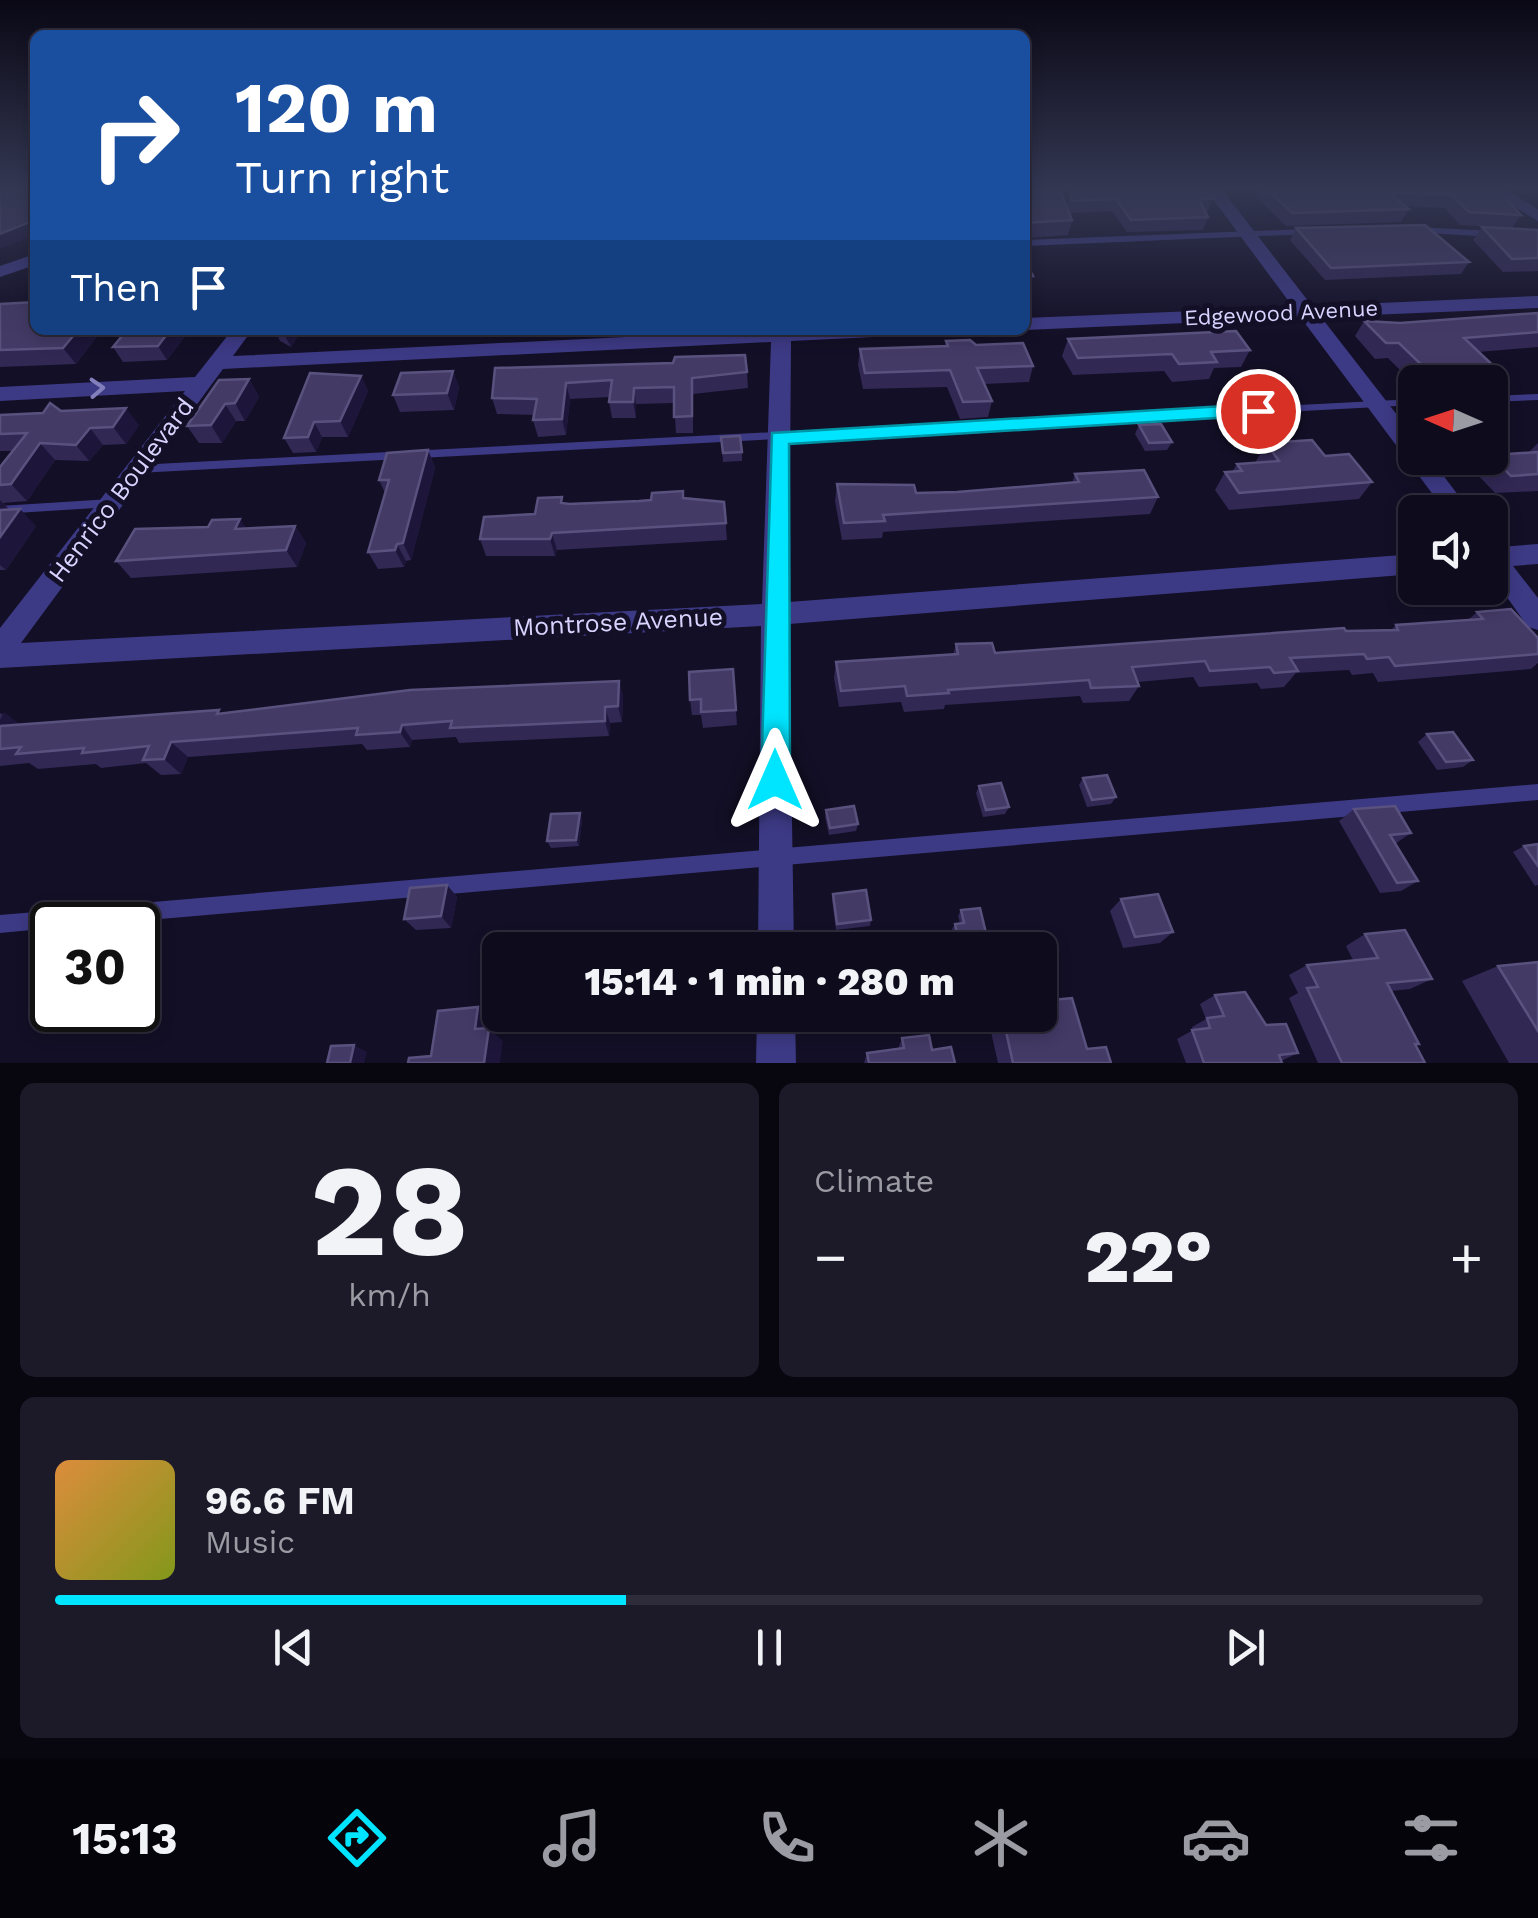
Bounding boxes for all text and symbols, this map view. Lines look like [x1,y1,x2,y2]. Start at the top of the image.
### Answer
text: 120 m [235,67,438,149]
icon: right [70,70,200,200]
text: Turn right [235,151,449,204]
icon: arrive [181,260,236,315]
text: Then [70,266,161,310]
street label: Edgewood Avenue [1183,295,1379,331]
north arrow [1398,365,1508,475]
map controls [1398,365,1508,605]
pin [1216,369,1301,454]
one-way arrow [90,378,106,399]
icon: arrive [1231,384,1286,439]
street label: Henrico Boulevard [42,392,200,588]
button: sound [1398,495,1508,605]
street label: Montrose Avenue [512,602,724,642]
position arrow [723,728,827,832]
speed limit sign: 30 [30,902,160,1032]
text: 15:14 · 1 min · 280 m [584,960,955,1004]
text: 28 [310,1134,469,1287]
text: Climate [814,1162,934,1200]
text: 22° [1084,1212,1213,1300]
text: − [814,1225,847,1289]
text: + [1450,1225,1483,1289]
text: km/h [348,1276,431,1314]
text: 96.6 FM [205,1479,355,1523]
text: Music [205,1523,295,1561]
icon: previous [266,1620,321,1675]
icon: pause [742,1620,797,1675]
icon: next [1218,1620,1273,1675]
icon: directions [322,1803,392,1873]
icon: music [537,1803,607,1873]
icon: phone [752,1803,822,1873]
icon: climate [966,1803,1036,1873]
icon: car [1181,1803,1251,1873]
icon: filters [1396,1803,1466,1873]
text: 15:13 [72,1812,178,1865]

